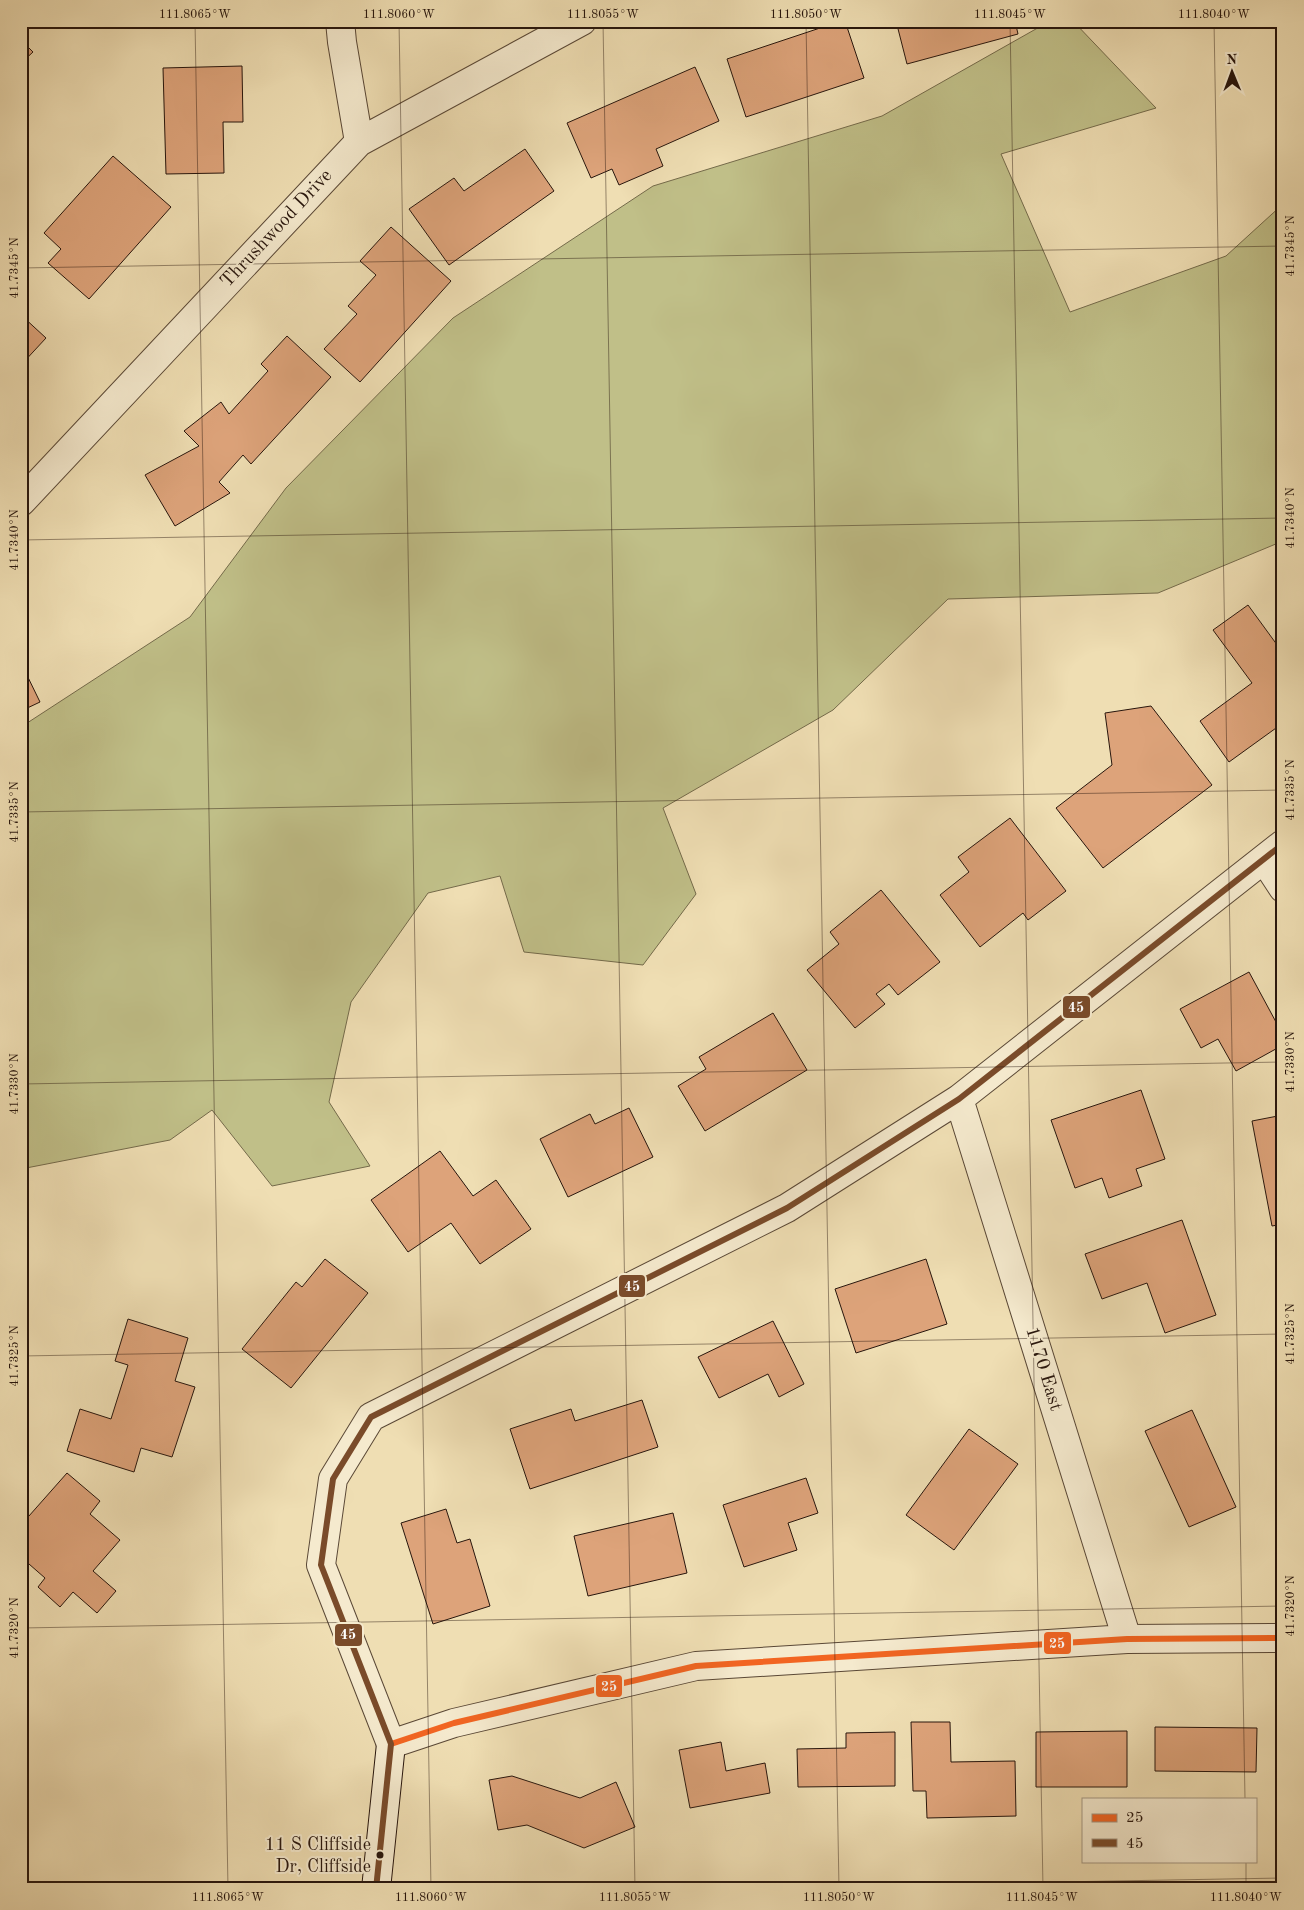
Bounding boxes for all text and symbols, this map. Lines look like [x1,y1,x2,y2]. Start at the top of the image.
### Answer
text: 111.8065°W [159,8,231,21]
text: 111.8055°W [567,8,639,21]
text: 111.8050°W [770,8,842,21]
text: 111.8045°W [974,8,1046,21]
text: 111.8060°W [363,9,435,21]
text: 111.8040°W [1178,9,1250,21]
north arrow [1206,48,1256,98]
text: N [1226,53,1238,67]
street label: Thrushwood Drive [218,166,336,292]
text: 41.7345°N [1284,215,1297,277]
text: 41.7345°N [8,237,21,299]
text: 41.7340°N [1285,487,1297,549]
text: 41.7340°N [9,509,21,571]
text: 41.7335°N [1284,759,1297,821]
text: 41.7335°N [8,781,21,843]
line badge: 45 [1062,995,1091,1019]
text: 45 [1068,1001,1084,1015]
text: 41.7330°N [1285,1031,1297,1093]
text: 41.7330°N [9,1053,21,1115]
line badge: 45 [618,1274,646,1298]
text: 45 [624,1280,640,1294]
text: 41.7325°N [1284,1303,1297,1365]
text: 41.7325°N [8,1325,21,1387]
street label: 1170 East [1021,1325,1065,1413]
text: 41.7320°N [1285,1575,1297,1637]
text: 41.7320°N [9,1597,21,1659]
line badge: 45 [334,1623,363,1647]
text: 45 [340,1628,356,1642]
line badge: 25 [1043,1631,1072,1655]
text: 25 [1049,1637,1065,1651]
line badge: 25 [595,1674,623,1698]
text: 25 [601,1680,617,1694]
legend [1082,1798,1256,1862]
text: 25 [1126,1811,1143,1826]
place label: 11 S Cliffside Dr, Cliffside [265,1836,371,1876]
text: 45 [1126,1837,1143,1852]
marker: 11 S Cliffside Dr, Cliffside [375,1850,385,1860]
text: 111.8065°W [192,1891,264,1904]
text: 111.8055°W [599,1891,671,1904]
text: 111.8050°W [803,1891,875,1904]
text: 111.8045°W [1006,1891,1078,1904]
text: 111.8060°W [395,1892,467,1904]
text: 111.8040°W [1210,1892,1282,1904]

